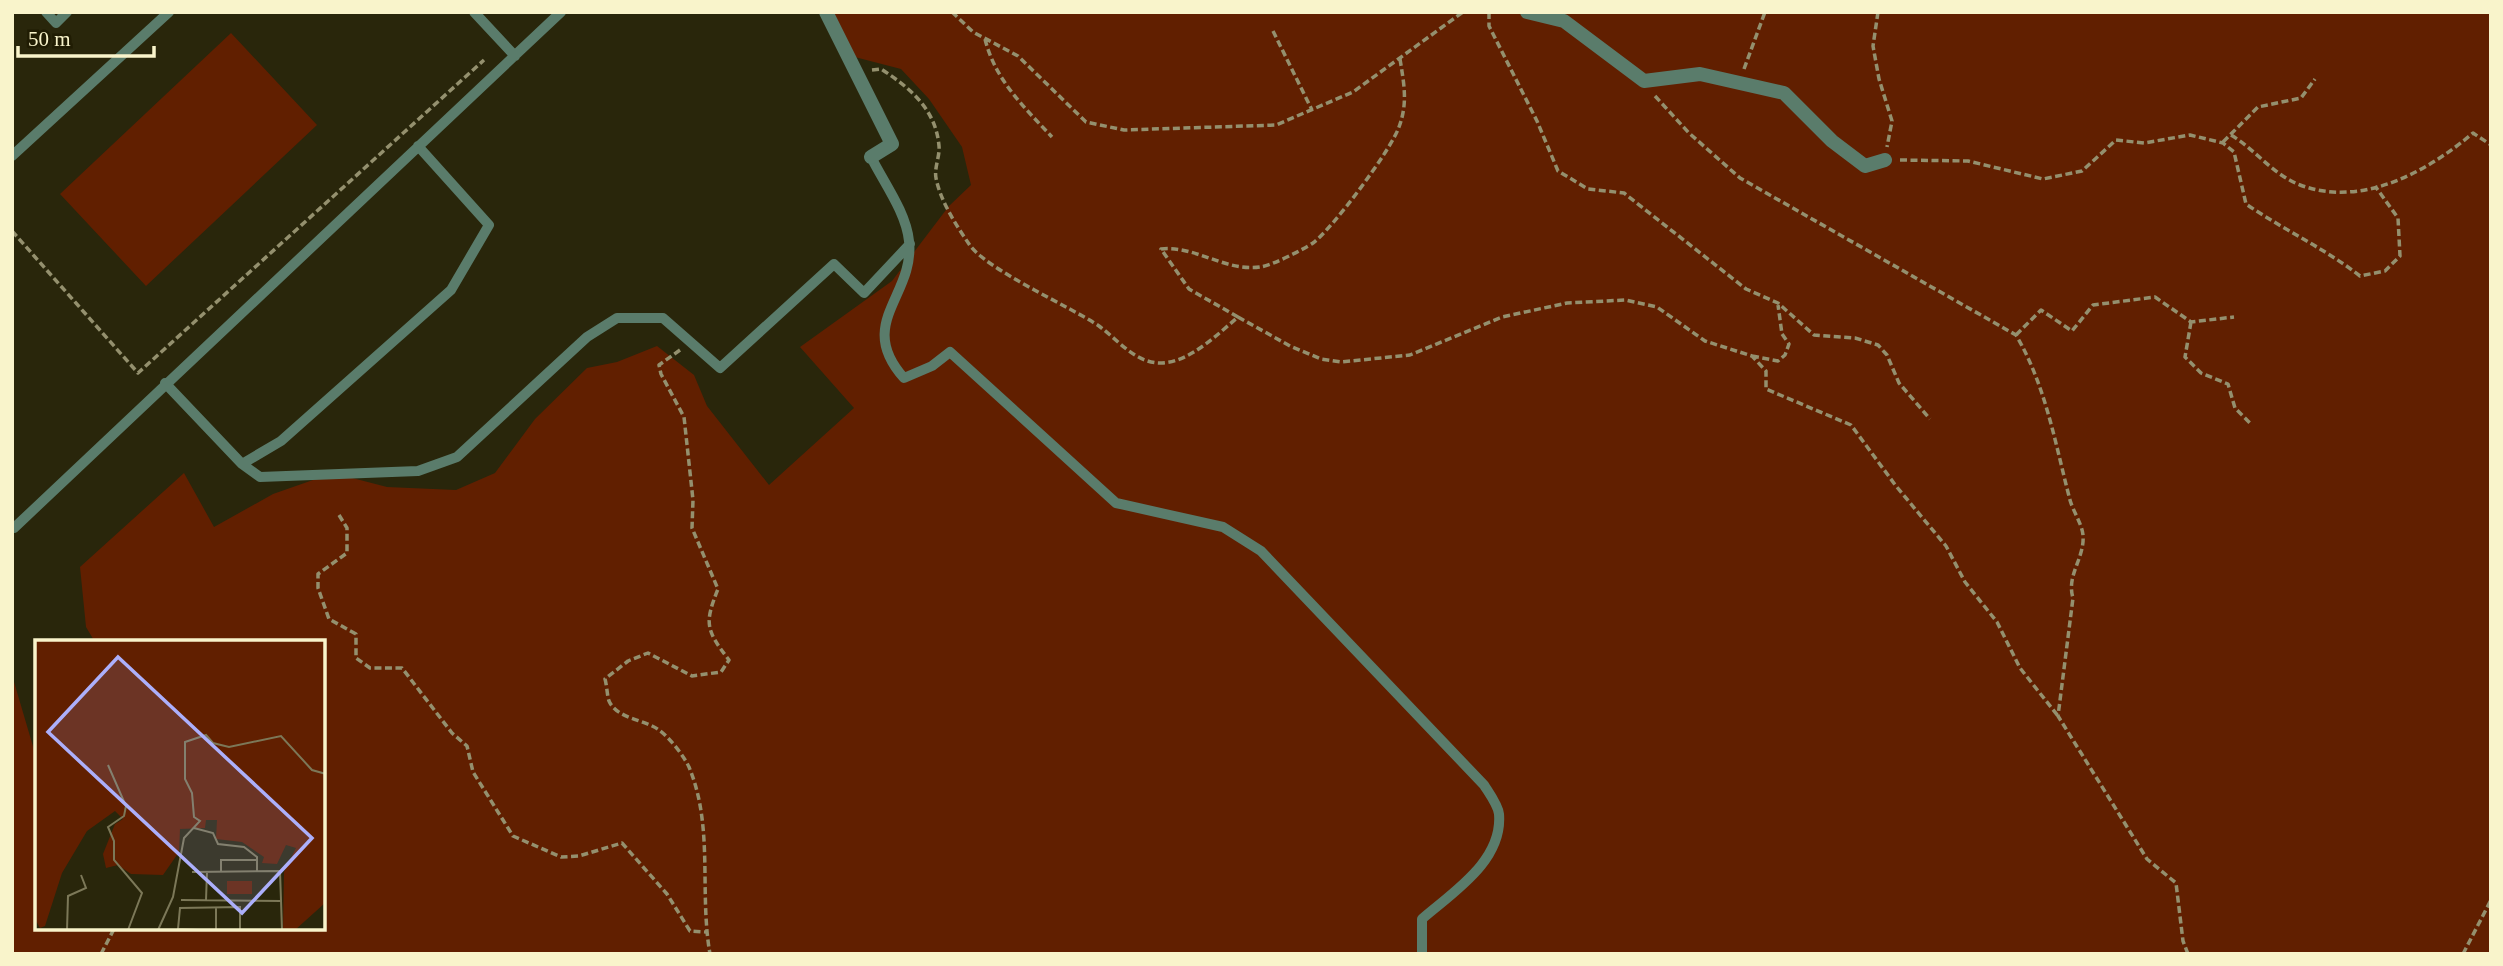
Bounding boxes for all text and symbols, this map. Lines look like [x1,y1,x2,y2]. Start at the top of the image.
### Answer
scale bar [18,14,154,58]
text: 50 m [28,27,71,51]
inset map [35,640,326,931]

